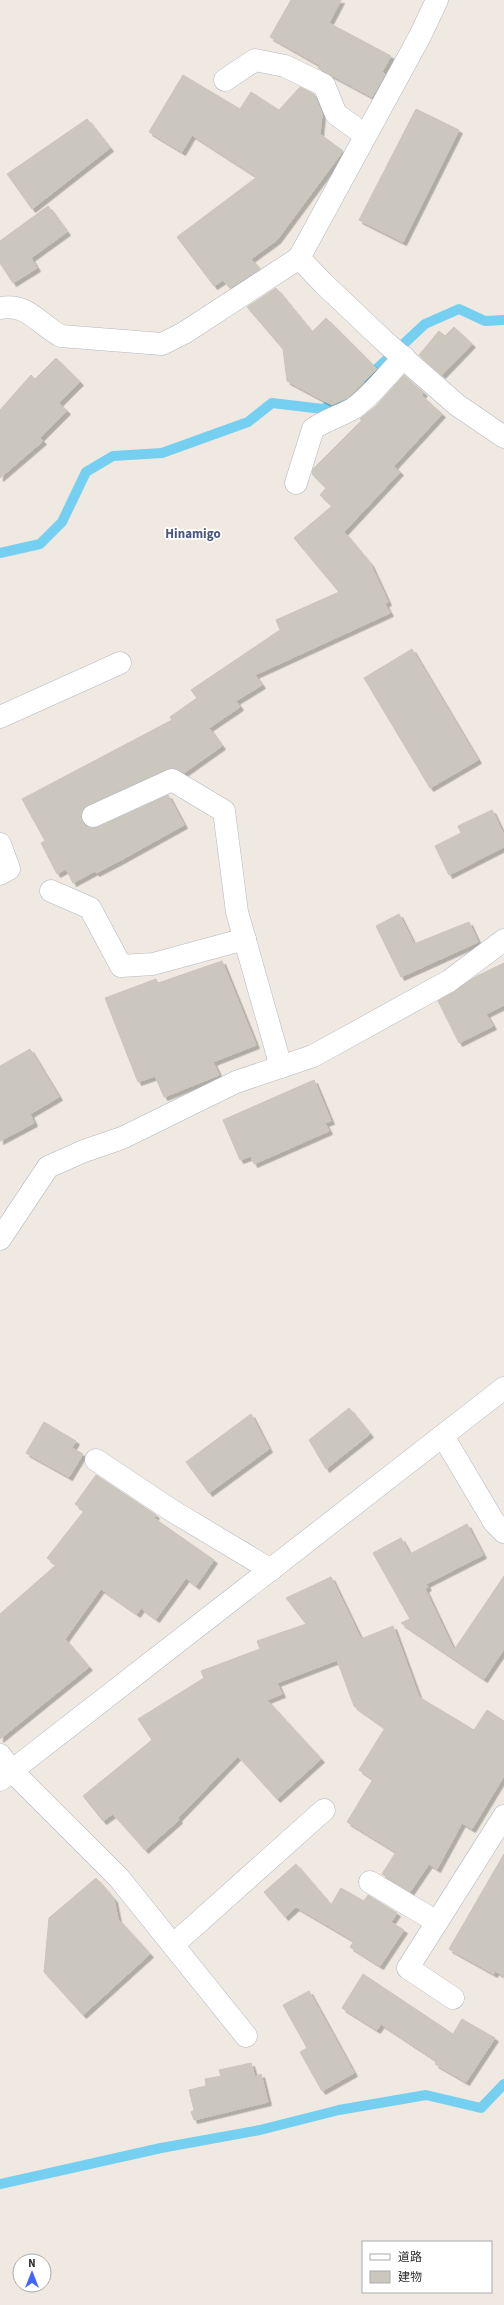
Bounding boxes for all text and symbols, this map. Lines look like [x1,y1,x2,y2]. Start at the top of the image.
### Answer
district label: Hinamigo [165,525,221,543]
legend [362,2241,492,2293]
text: 道路 [398,2249,422,2266]
north arrow [12,2253,52,2293]
text: N [28,2256,36,2271]
text: 建物 [398,2269,422,2286]

